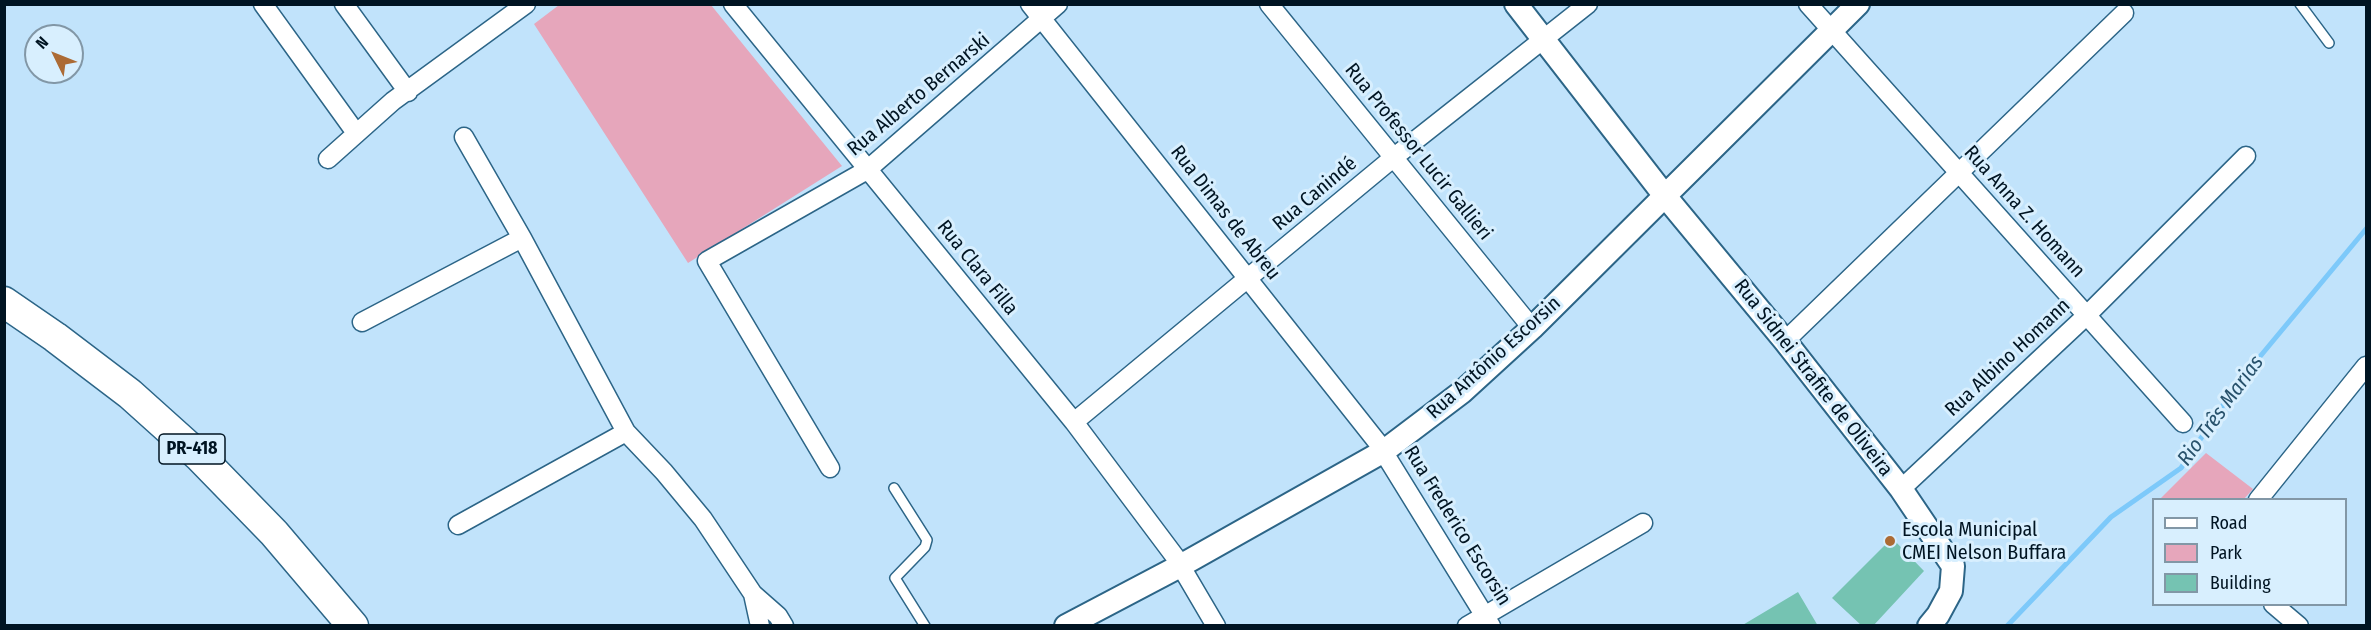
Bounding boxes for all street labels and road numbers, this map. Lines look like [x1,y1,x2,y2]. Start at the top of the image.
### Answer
street label: Rua Alberto Bernarski [843,28,995,162]
street label: Rua Professor Lucir Gallieri [1339,59,1497,245]
street label: Rua Dimas de Abreu [1165,141,1285,285]
street label: Rua Anna Z. Homann [1958,141,2090,283]
street label: Rua Canindé [1268,152,1362,236]
street label: Rua Clara Filla [931,216,1023,320]
street label: Rua Sidnei Strafite de Oliveira [1729,275,1897,481]
street label: Rua Antônio Escorsin [1422,292,1566,424]
street label: Rua Albino Homann [1941,294,2075,422]
road number: PR-418 [159,434,225,464]
street label: Rua Frederico Escorsin [1398,442,1516,610]

